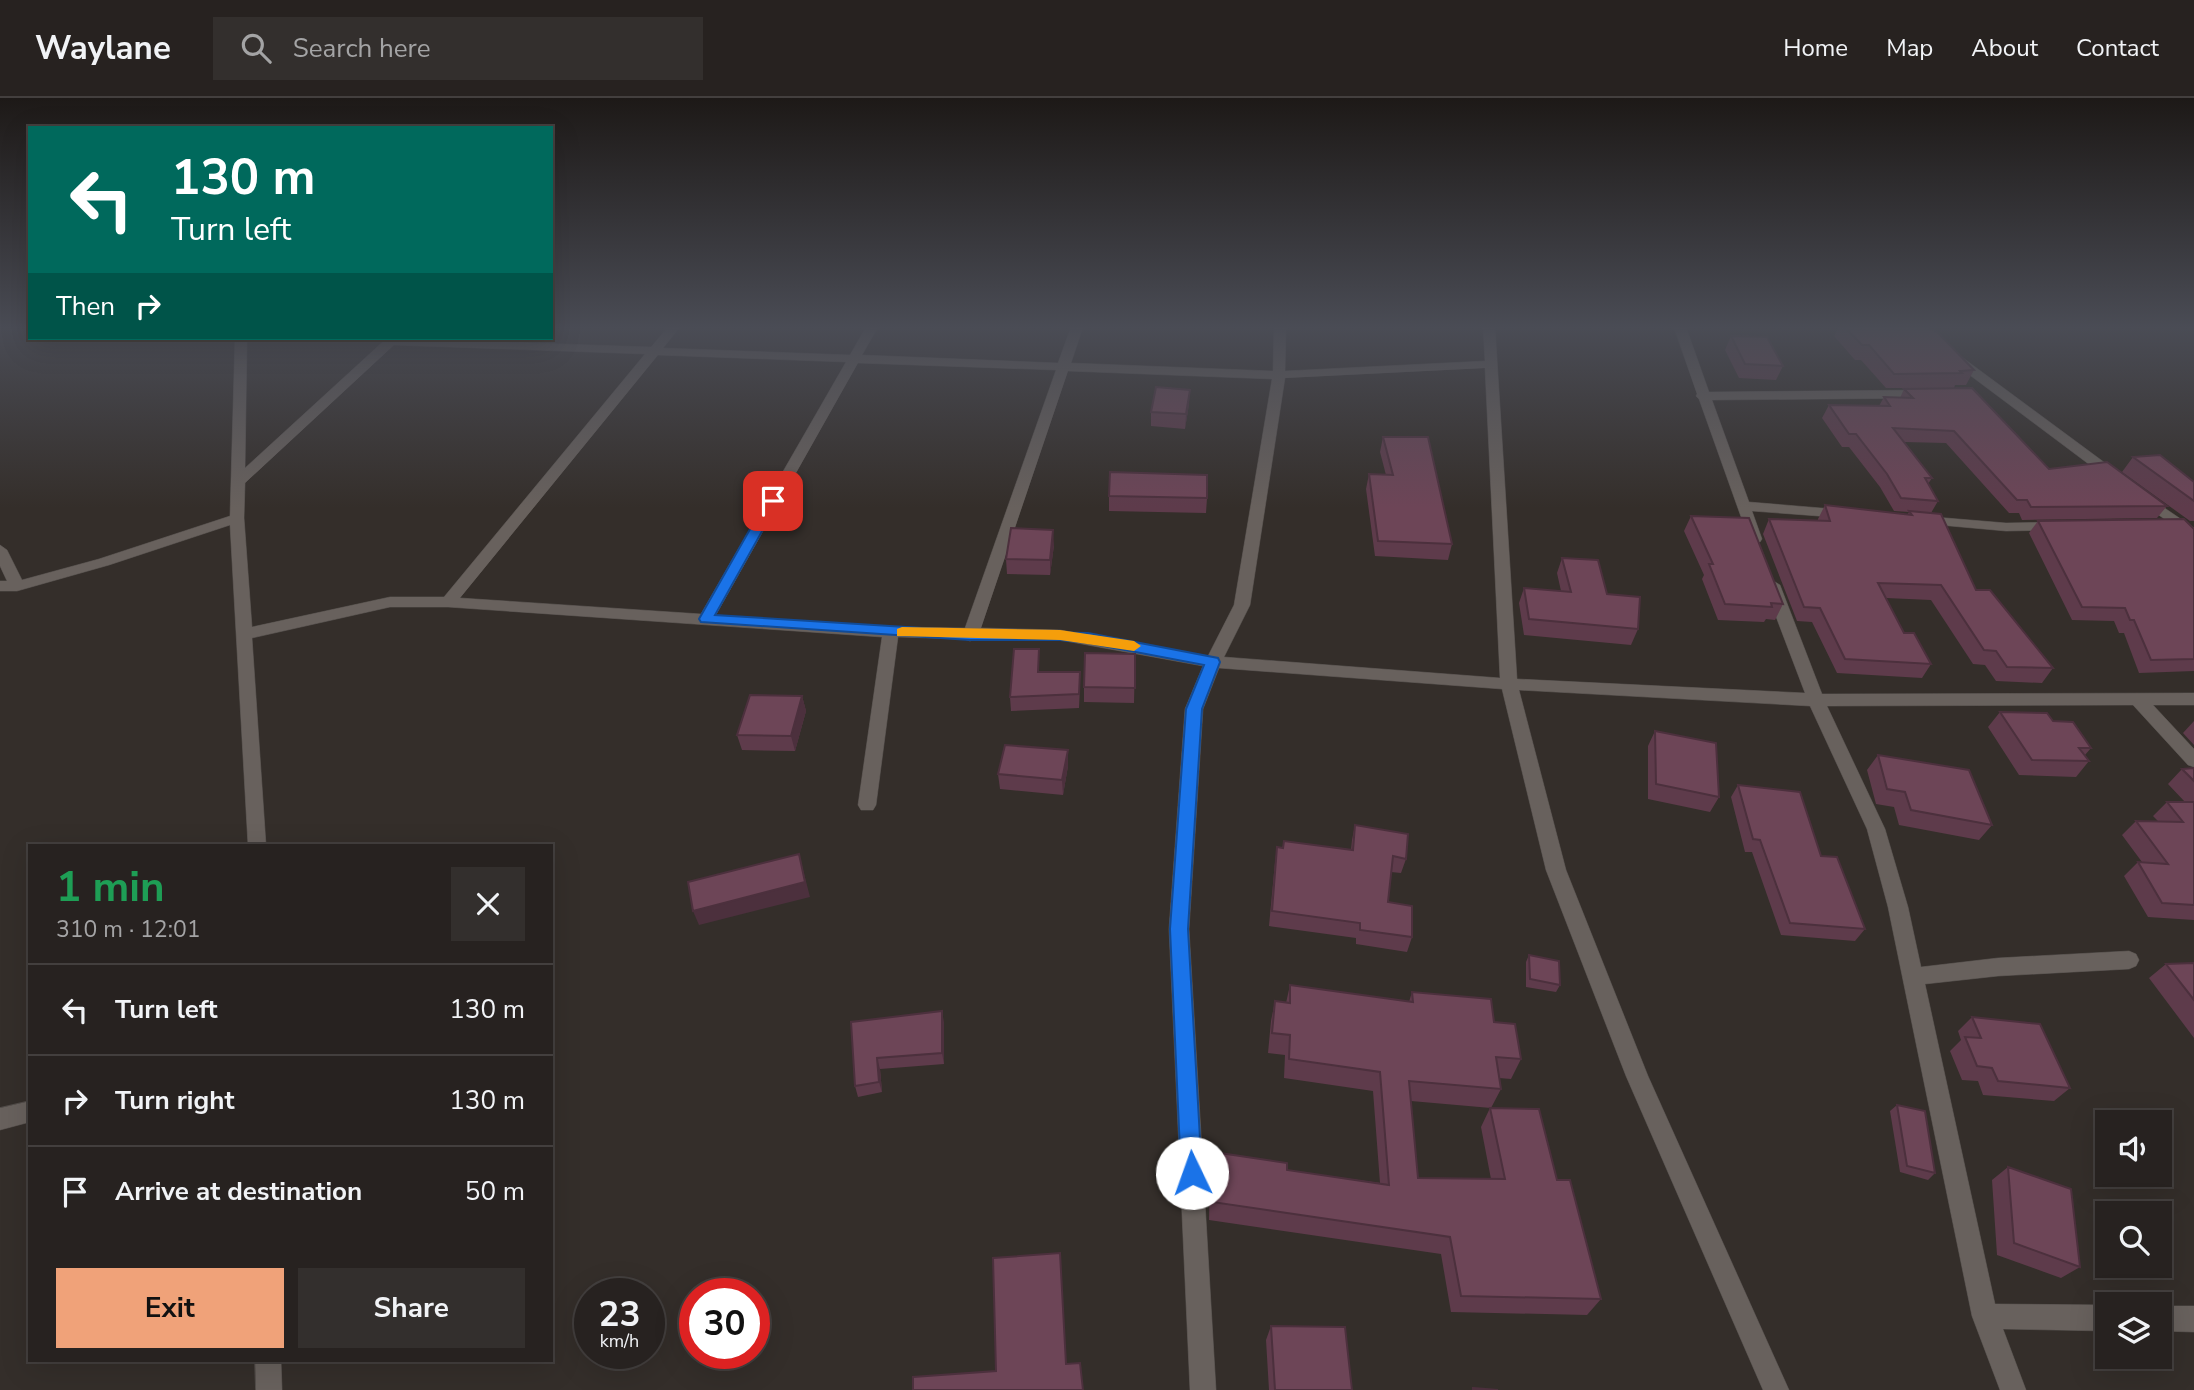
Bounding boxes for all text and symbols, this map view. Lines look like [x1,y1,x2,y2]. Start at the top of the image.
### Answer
search box [213,17,703,80]
text: Waylane [35,26,171,71]
icon: search [237,29,275,67]
text: Search here [293,31,431,66]
text: Home [1783,32,1848,64]
text: Map [1886,32,1933,64]
text: About [1971,32,2038,64]
text: Contact [2076,32,2159,64]
text: 130 m [171,144,315,211]
icon: left [56,154,147,245]
text: Turn left [171,208,291,251]
icon: right [129,287,167,325]
text: Then [56,289,115,324]
pin [743,471,803,531]
icon: arrive [754,482,792,520]
text: 1 min [56,859,165,916]
button: close [451,867,525,941]
text: 310 m · 12:01 [56,914,201,945]
icon: left [56,991,94,1029]
text: Turn left [115,992,218,1027]
text: 130 m [449,992,525,1027]
icon: right [56,1082,94,1120]
text: Turn right [115,1083,234,1118]
text: 130 m [449,1083,525,1118]
map controls [2095,1110,2172,1369]
button: sound [2095,1110,2172,1187]
position arrow [1155,1136,1229,1210]
icon: arrive [56,1173,94,1211]
text: Arrive at destination [115,1174,362,1209]
text: 50 m [465,1174,525,1209]
button: search [2095,1201,2172,1278]
button: Exit [56,1268,284,1348]
button: Share [298,1268,525,1348]
speed limit sign: 30 [679,1278,770,1369]
text: 23 [598,1291,641,1338]
button: layers [2095,1292,2172,1369]
text: km/h [600,1329,639,1353]

